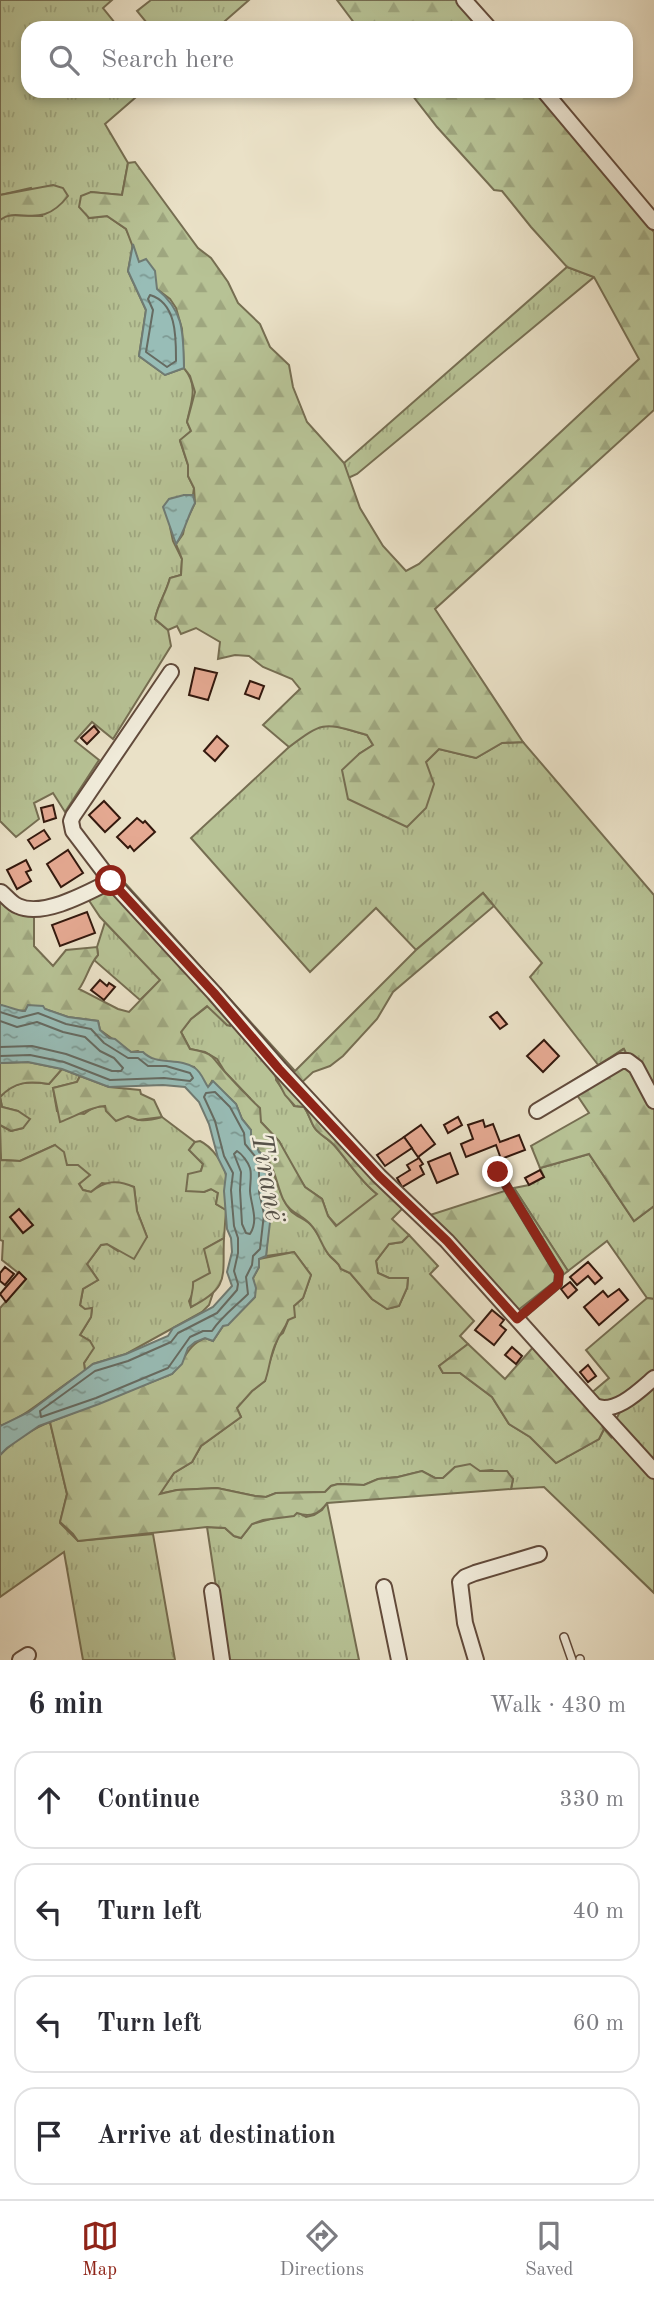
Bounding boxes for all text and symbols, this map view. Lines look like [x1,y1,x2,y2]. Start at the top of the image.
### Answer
search box [21,21,633,98]
icon: search [45,41,83,79]
text: Search here [101,47,234,73]
route start [95,865,126,896]
water label: Tiranë [244,1130,290,1226]
route end [482,1156,513,1187]
text: 6 min [28,1690,103,1720]
text: Walk · 430 m [490,1694,626,1717]
icon: ahead [30,1781,68,1819]
text: Continue [97,1787,200,1813]
text: 330 m [559,1788,624,1811]
icon: left [30,1893,68,1931]
text: Turn left [97,1899,202,1925]
text: 40 m [573,1900,624,1923]
icon: left [30,2005,68,2043]
text: Turn left [97,2011,202,2037]
text: 60 m [573,2012,624,2035]
icon: arrive [30,2117,68,2155]
text: Arrive at destination [97,2123,336,2149]
tab: Map [81,2217,119,2282]
tab: Directions [280,2217,364,2282]
tab: Saved [525,2217,573,2282]

